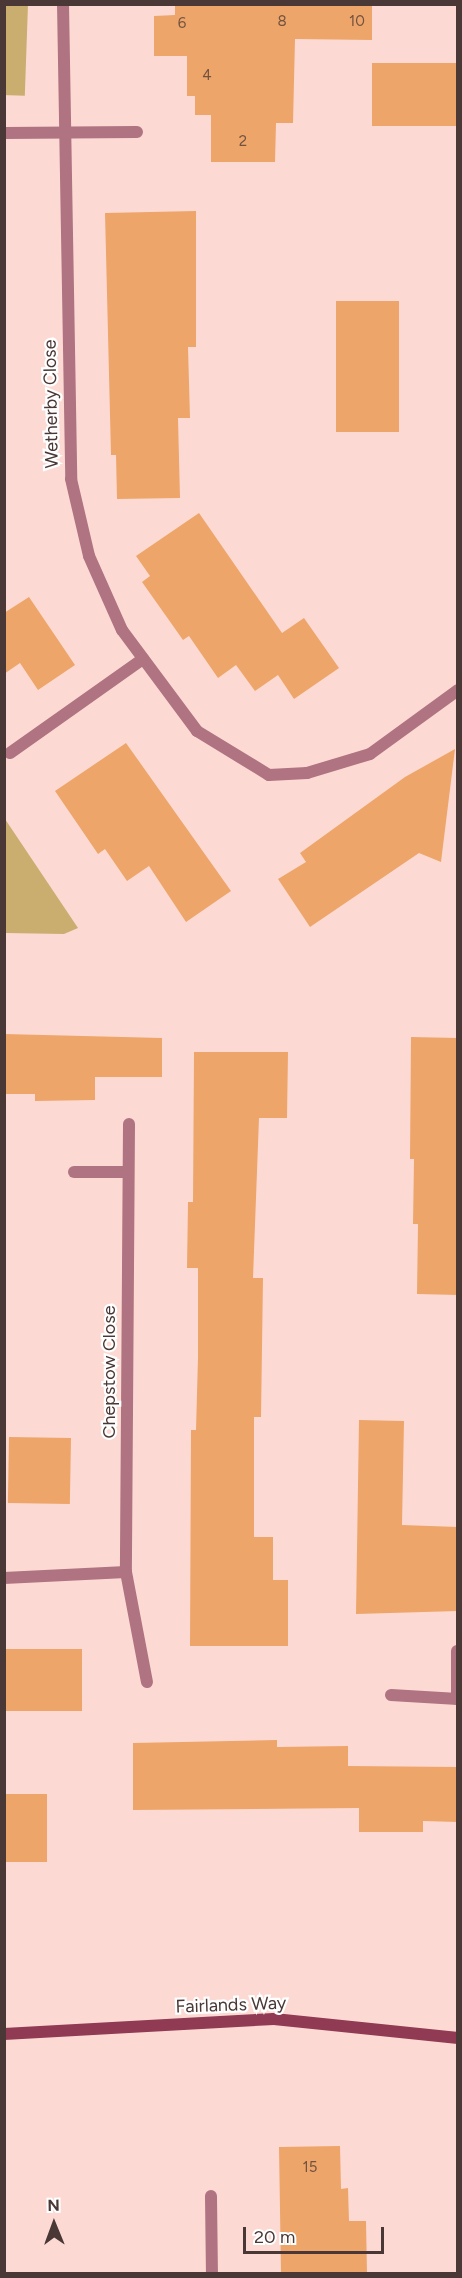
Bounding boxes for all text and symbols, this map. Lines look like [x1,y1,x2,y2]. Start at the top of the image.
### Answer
house number: 8 [277,13,287,31]
house number: 10 [349,13,365,31]
house number: 6 [178,15,186,33]
house number: 4 [202,67,212,85]
house number: 2 [239,133,247,151]
street label: Wetherby Close [39,339,63,469]
street label: Chepstow Close [98,1306,120,1438]
street label: Fairlands Way [175,1992,287,2018]
house number: 15 [303,2159,317,2177]
north arrow [24,2194,84,2254]
text: N [47,2196,60,2215]
scale bar [246,2215,387,2253]
text: 20 m [254,2226,295,2248]

